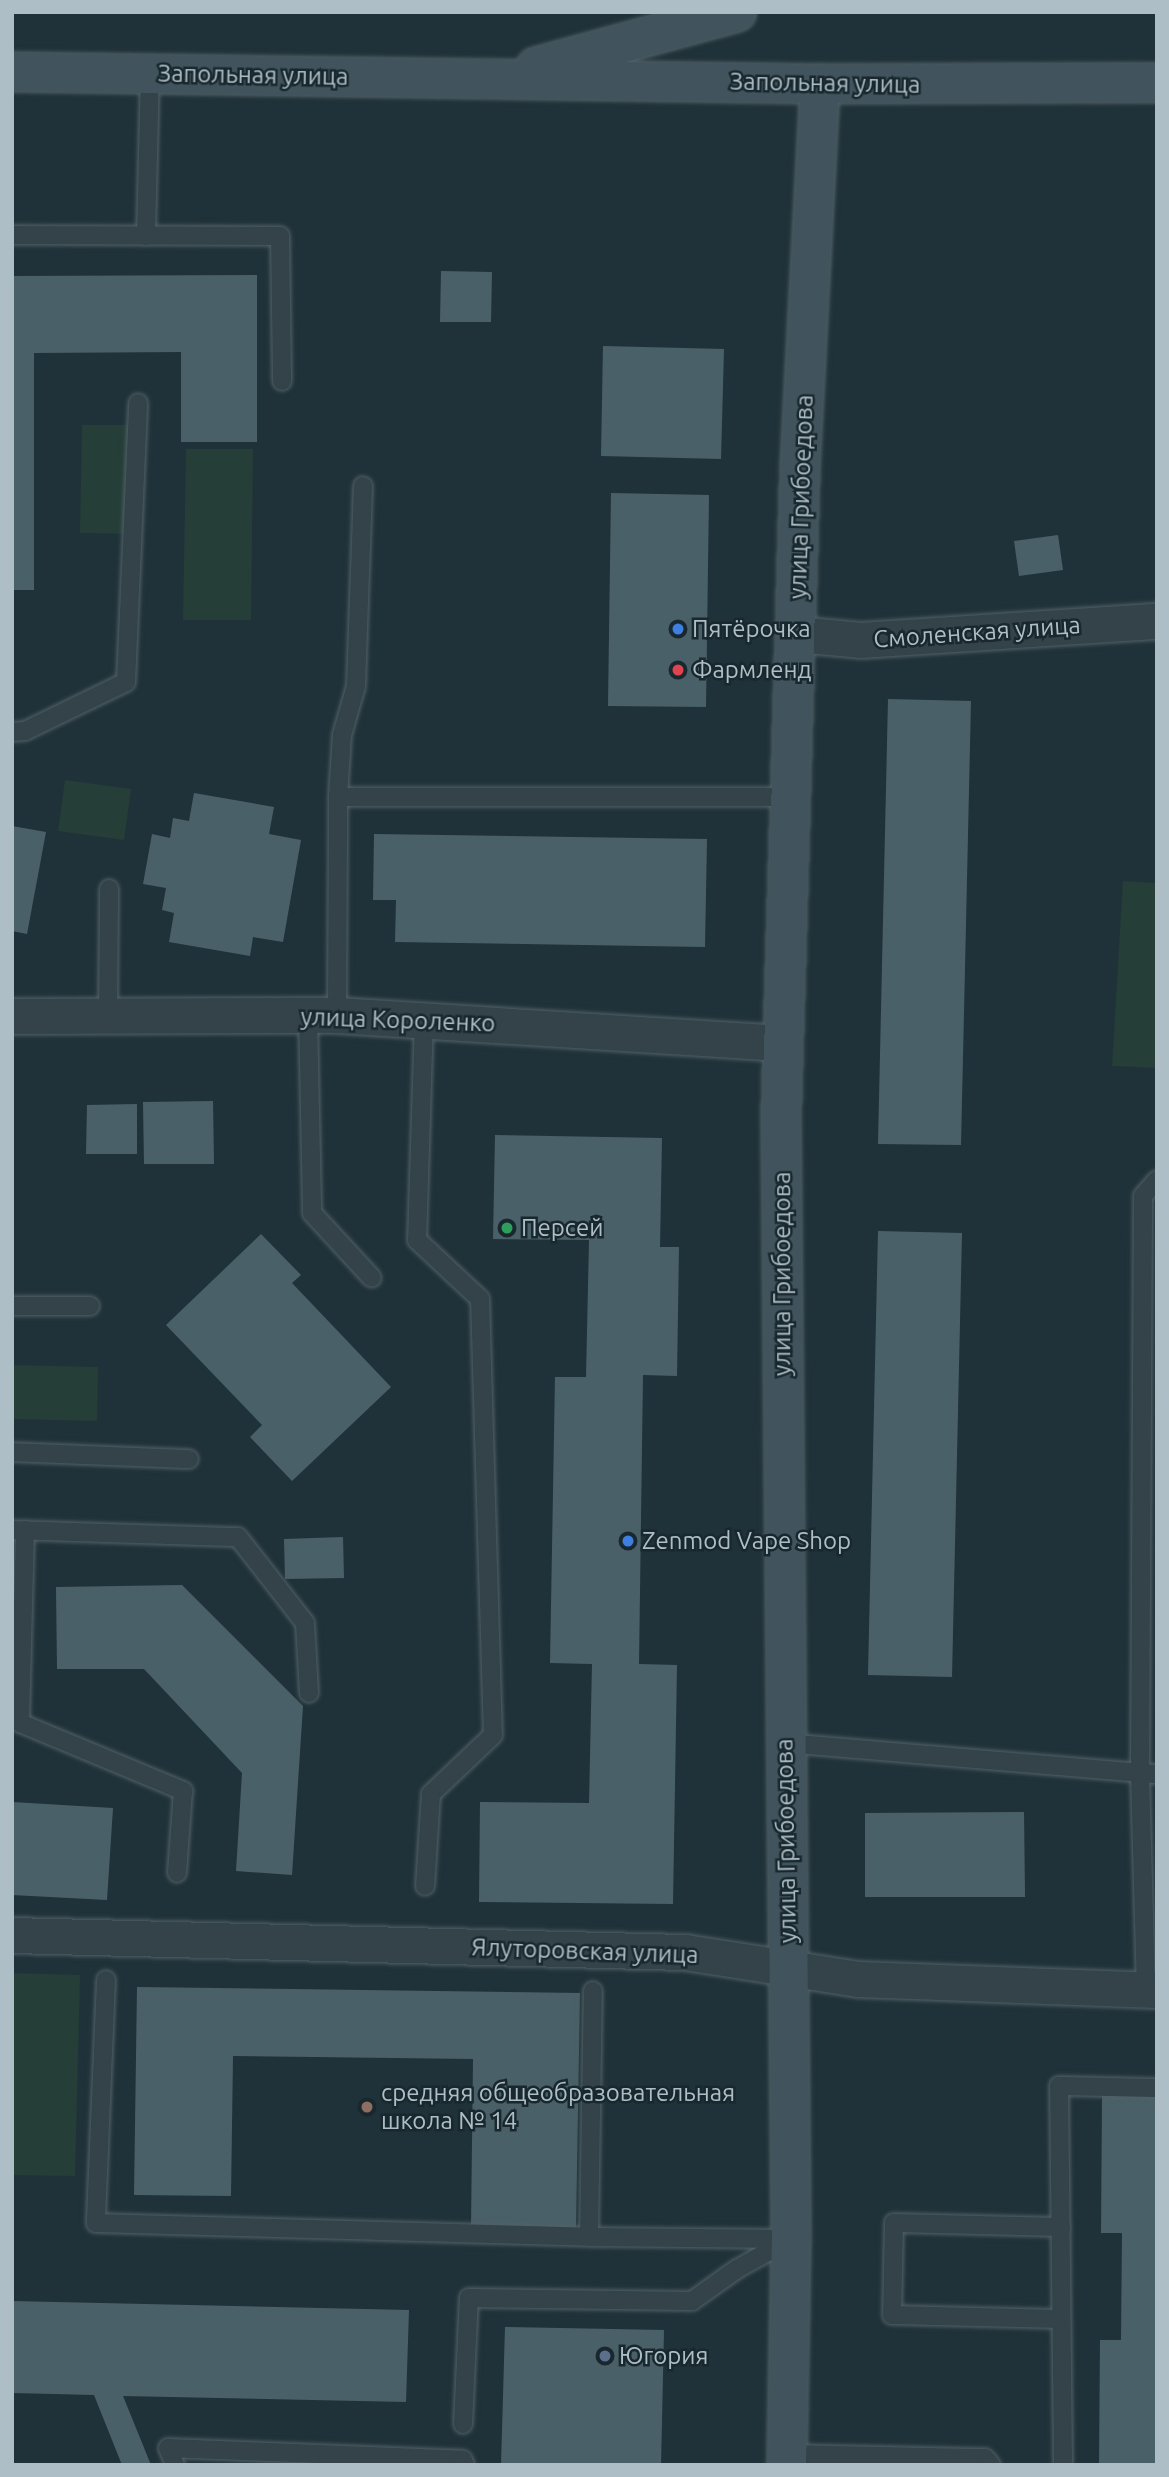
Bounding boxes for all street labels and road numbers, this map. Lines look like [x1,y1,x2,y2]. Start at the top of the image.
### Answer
street label: Запольная улица [157,59,349,91]
street label: Запольная улица [729,67,921,99]
street label: улица Грибоедова [783,394,819,600]
street label: Смоленская улица [873,610,1081,654]
street label: улица Короленко [300,1002,496,1038]
street label: улица Грибоедова [768,1172,796,1376]
street label: улица Грибоедова [770,1739,802,1943]
street label: Ялуторовская улица [471,1933,699,1969]

